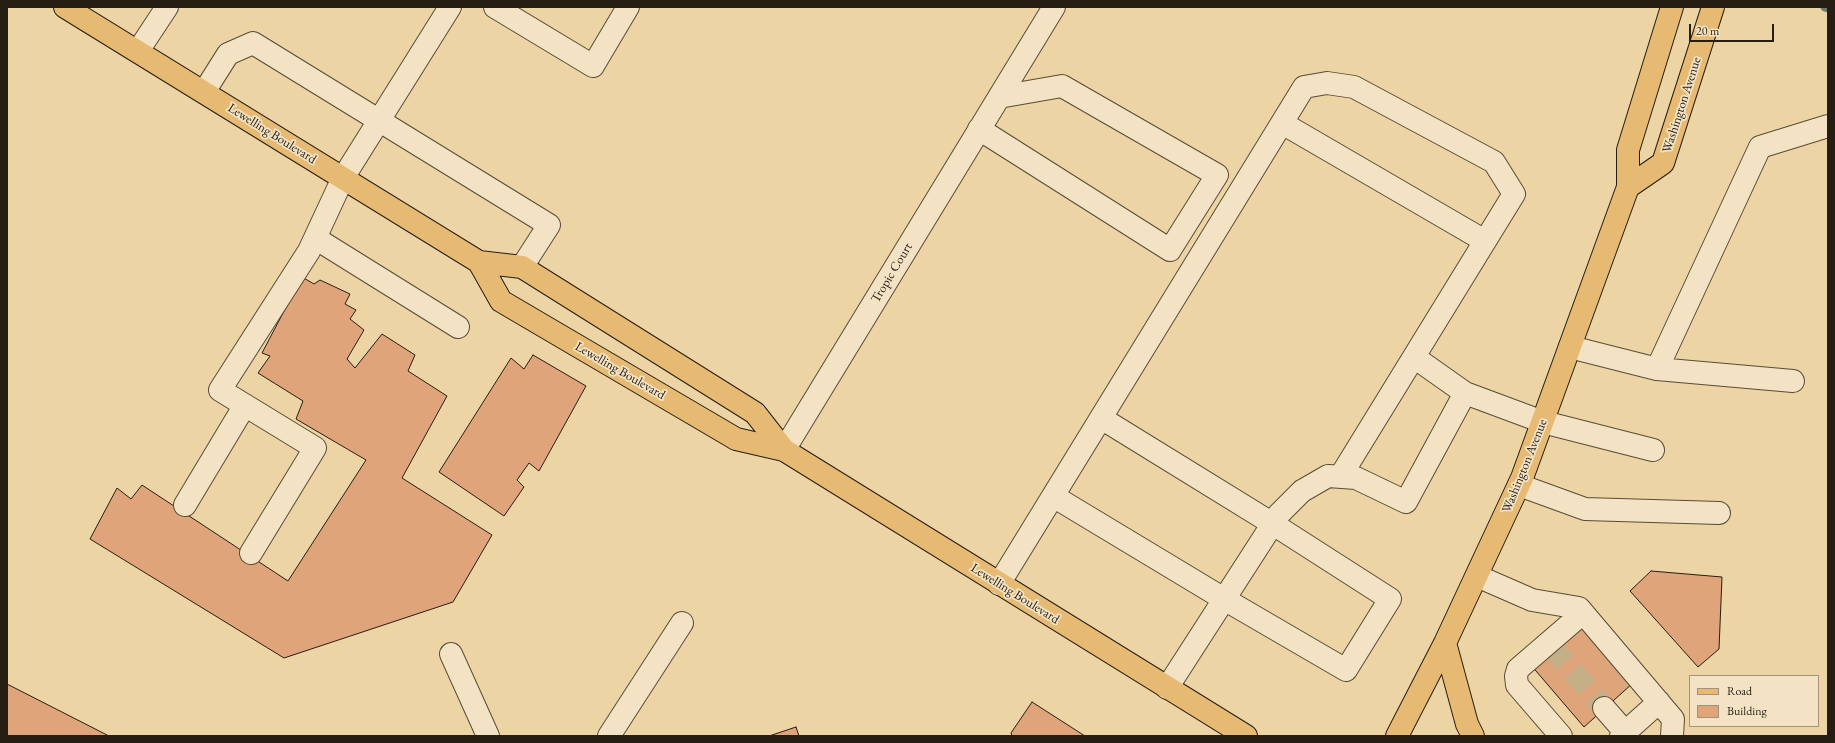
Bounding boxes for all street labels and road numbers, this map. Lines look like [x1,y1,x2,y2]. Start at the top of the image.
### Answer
street label: Washington Avenue [1659,55,1705,155]
street label: Lewelling Boulevard [225,100,319,168]
street label: Tropic Court [868,240,916,306]
street label: Lewelling Boulevard [572,339,668,403]
street label: Washington Avenue [1499,417,1551,515]
street label: Lewelling Boulevard [968,560,1062,628]

